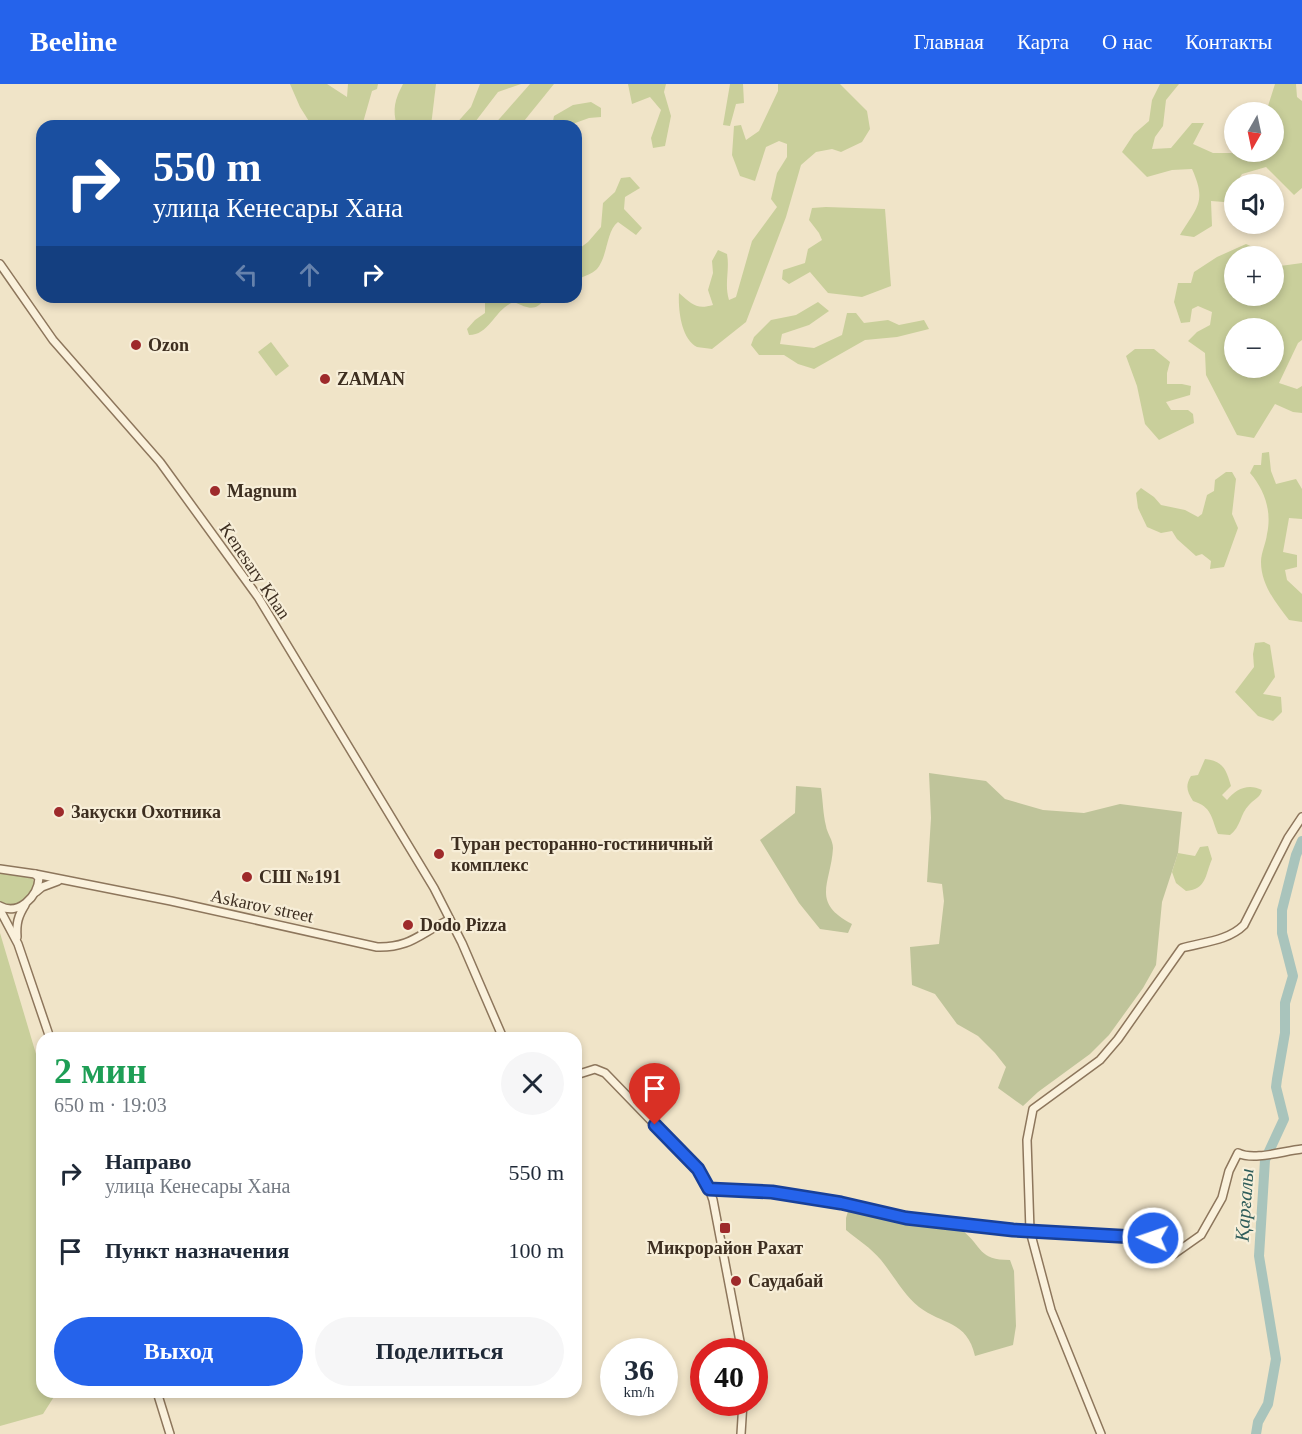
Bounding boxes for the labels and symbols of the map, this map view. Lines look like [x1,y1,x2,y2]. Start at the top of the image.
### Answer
north arrow [1224,102,1284,162]
place label: Ozon [148,335,189,355]
marker: Ozon [129,338,143,352]
place label: ZAMAN [337,369,405,389]
marker: ZAMAN [318,372,332,386]
place label: Magnum [227,481,297,501]
marker: Magnum [208,484,222,498]
street label: Kenesary Khan [216,519,294,623]
place label: Закуски Охотника [71,802,221,822]
marker: Закуски Охотника [52,805,66,819]
place label: Туран ресторанно-гостиничный комплекс [451,834,713,875]
marker: Туран ресторанно-гостиничный комплекс [432,847,446,861]
place label: СШ №191 [259,867,341,887]
marker: СШ №191 [240,870,254,884]
street label: Askarov street [209,885,315,927]
place label: Dodo Pizza [420,915,506,935]
marker: Dodo Pizza [401,918,415,932]
pin [629,1063,680,1125]
water label: Қарғалы [1230,1168,1259,1243]
position arrow [1121,1206,1185,1270]
marker: Микрорайон Рахат [718,1221,732,1235]
place label: Микрорайон Рахат [647,1238,803,1258]
place label: Саудабай [748,1271,823,1291]
marker: Саудабай [729,1274,743,1288]
speed limit sign: 40 [690,1338,768,1416]

